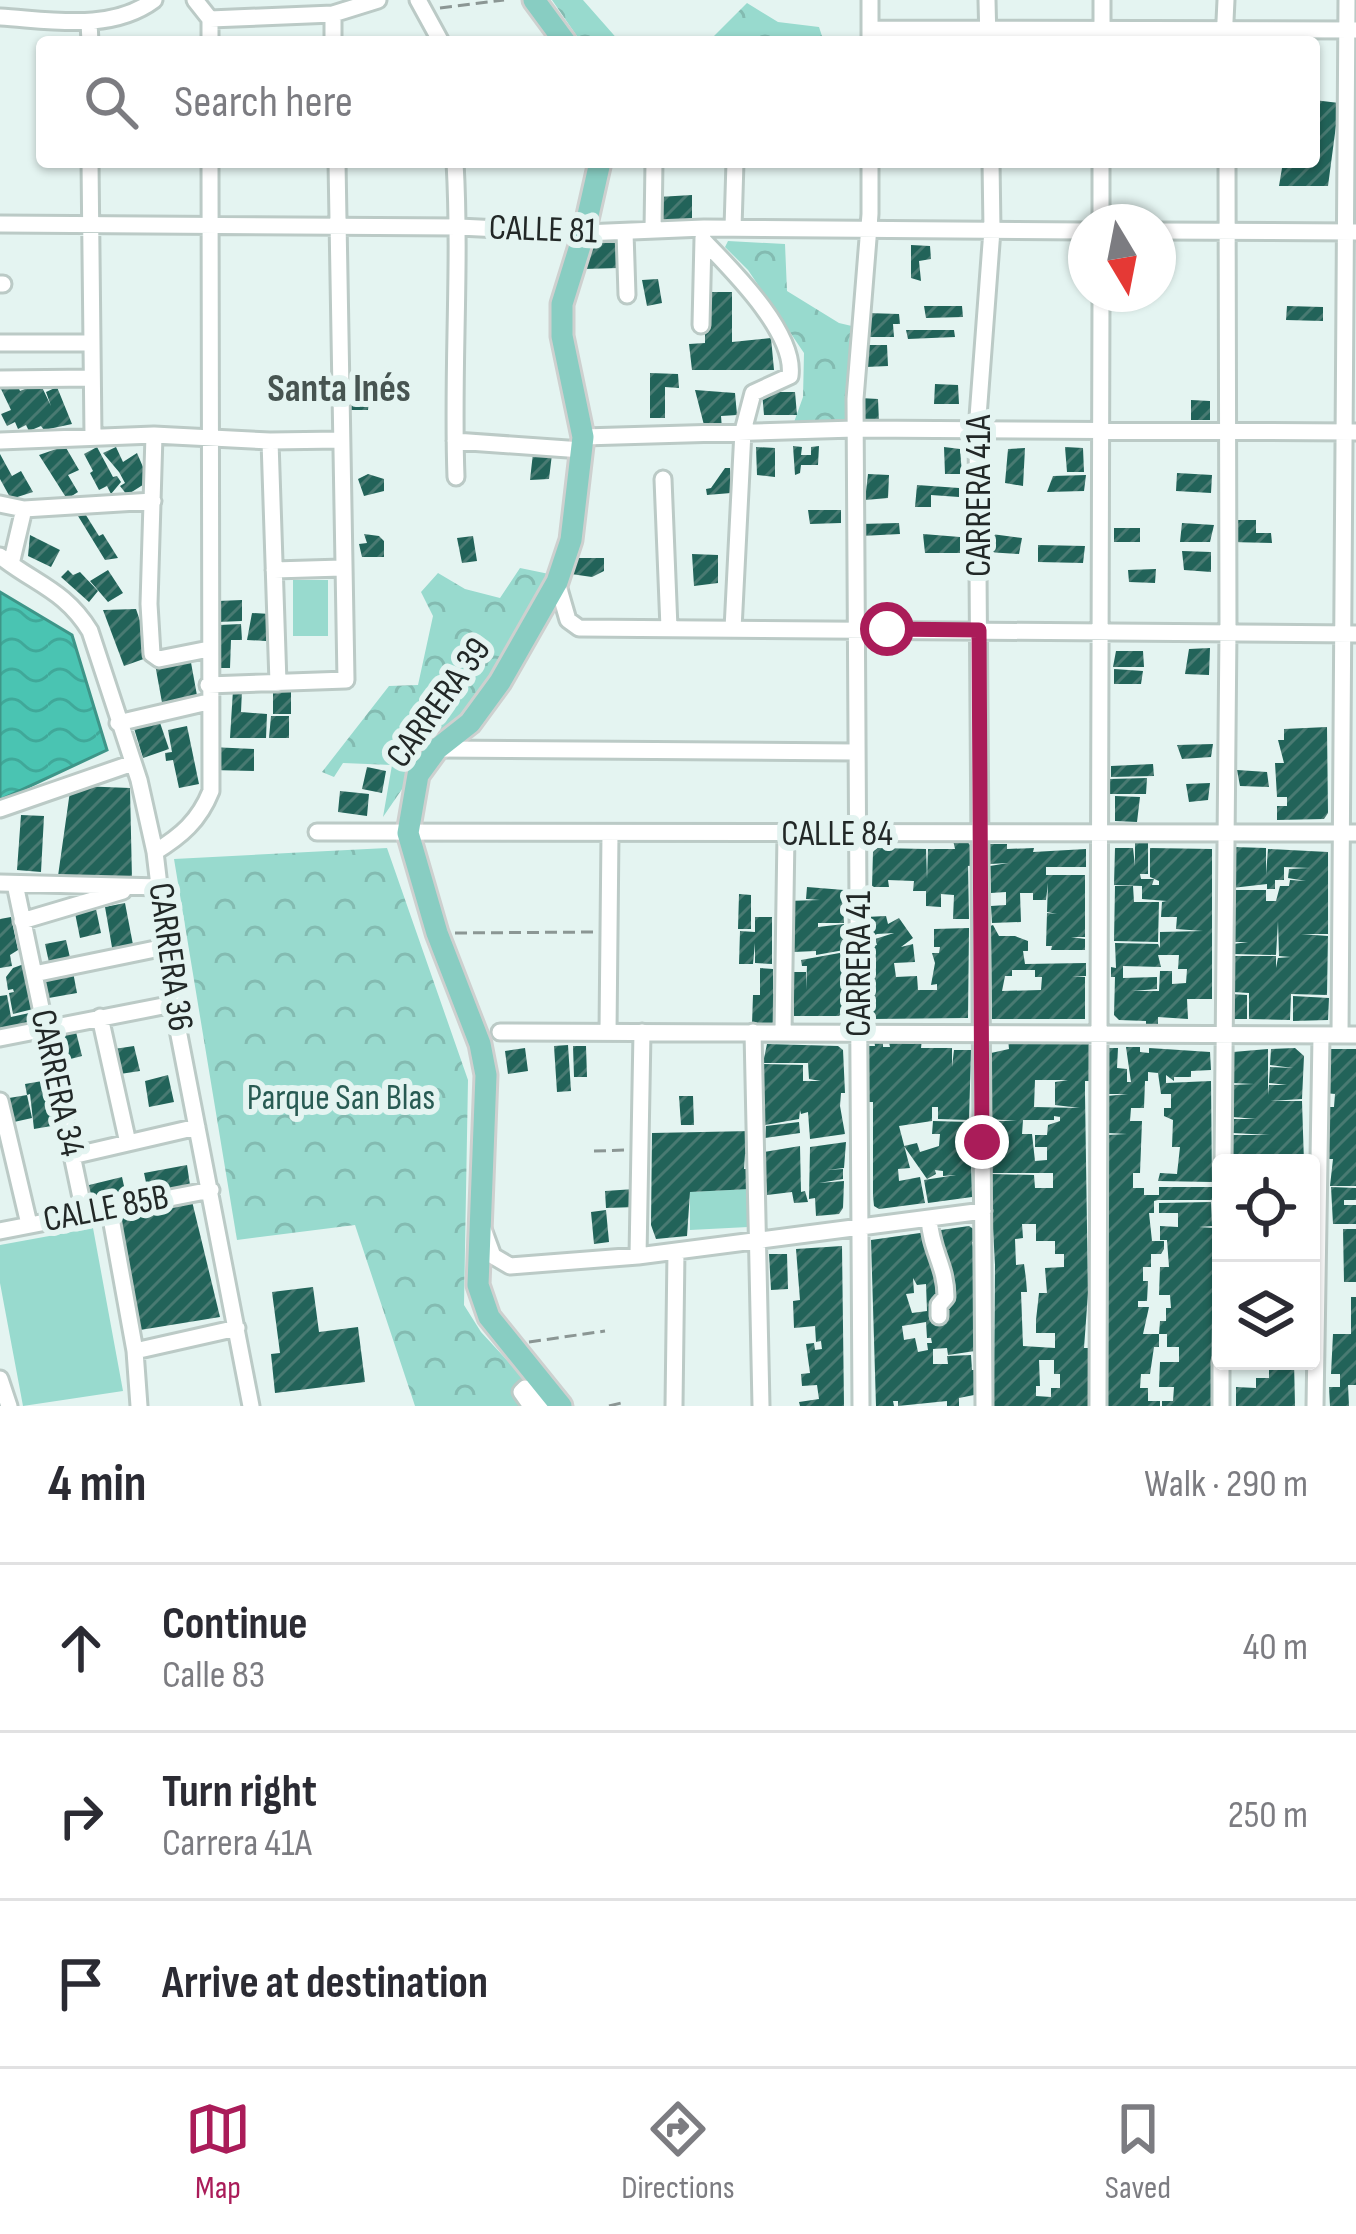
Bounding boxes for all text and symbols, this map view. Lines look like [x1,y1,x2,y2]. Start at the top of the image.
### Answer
search box [36,36,1320,168]
icon: search [78,69,144,135]
text: Search here [174,75,353,130]
north arrow [1068,204,1176,312]
street label: CALLE 81 [488,207,598,253]
district label: Santa Inés [267,366,411,413]
street label: CARRERA 41A [958,414,1001,577]
route start [860,602,914,656]
street label: CARRERA 39 [378,630,500,776]
street label: CALLE 84 [781,813,893,856]
street label: CARRERA 36 [138,880,202,1034]
street label: CARRERA 41 [838,890,881,1037]
street label: CARRERA 34 [21,1006,93,1160]
park label: Parque San Blas [247,1077,435,1120]
route end [955,1115,1009,1169]
map controls [1212,1154,1320,1370]
button: locate [1212,1154,1320,1262]
street label: CALLE 85B [40,1176,172,1242]
button: layers [1212,1262,1320,1370]
text: 4 min [48,1454,147,1515]
text: Walk · 290 m [1144,1461,1308,1508]
text: Continue [162,1597,308,1652]
icon: ahead [48,1615,114,1681]
text: 40 m [1243,1624,1308,1671]
text: Calle 83 [162,1652,265,1699]
text: Turn right [162,1765,317,1820]
icon: right [48,1783,114,1849]
text: 250 m [1228,1792,1308,1839]
text: Carrera 41A [162,1820,312,1867]
icon: arrive [48,1951,114,2017]
text: Arrive at destination [162,1956,488,2011]
tab: Map [185,2096,251,2208]
tab: Directions [621,2096,735,2208]
tab: Saved [1105,2096,1171,2208]

